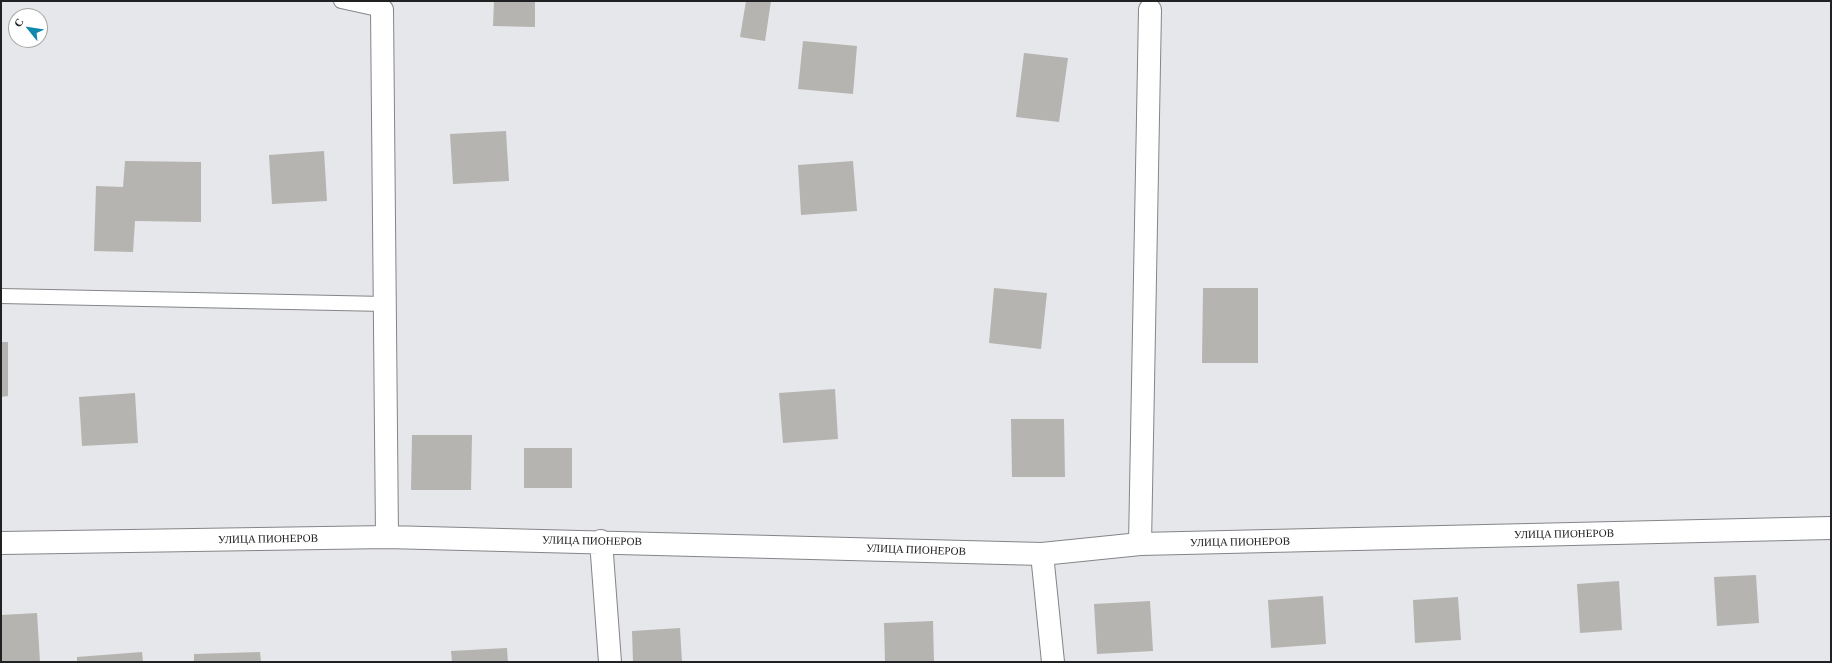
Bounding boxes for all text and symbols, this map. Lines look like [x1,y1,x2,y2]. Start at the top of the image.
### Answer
north arrow [8,8,48,48]
text: С [11,16,26,29]
street label: УЛИЦА ПИОНЕРОВ [1514,527,1614,541]
street label: УЛИЦА ПИОНЕРОВ [218,532,318,546]
street label: УЛИЦА ПИОНЕРОВ [542,534,642,548]
street label: УЛИЦА ПИОНЕРОВ [1190,535,1290,549]
street label: УЛИЦА ПИОНЕРОВ [866,542,966,558]

